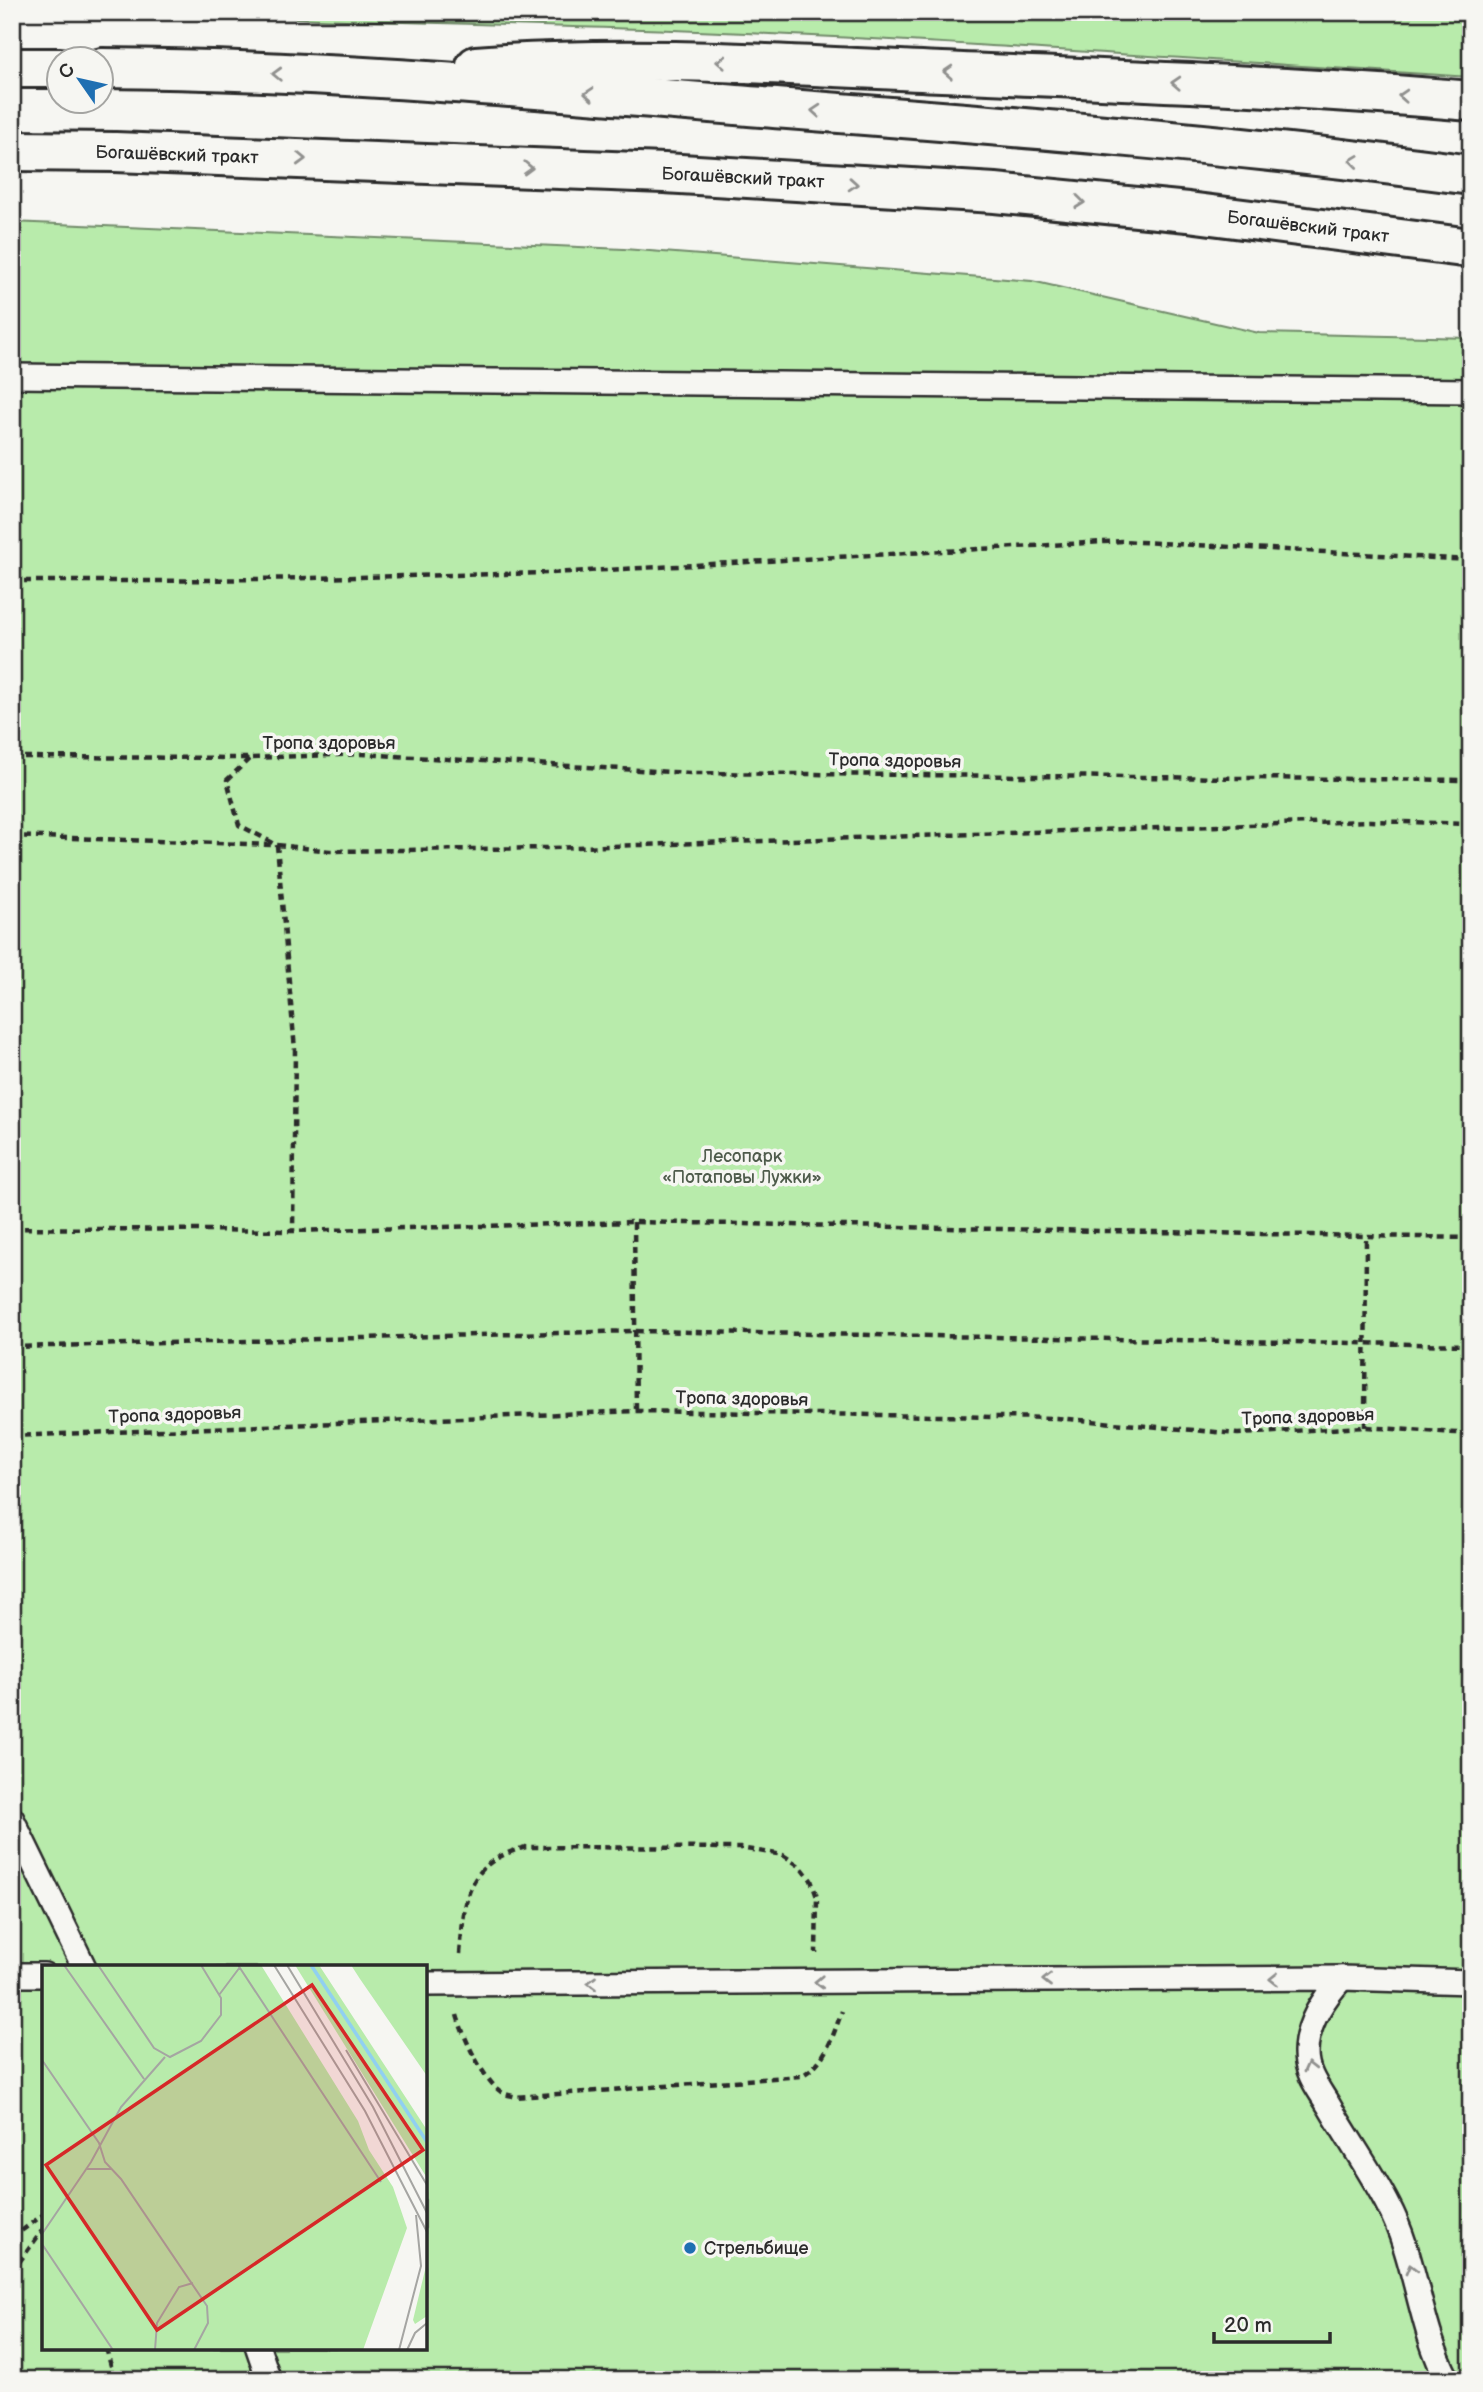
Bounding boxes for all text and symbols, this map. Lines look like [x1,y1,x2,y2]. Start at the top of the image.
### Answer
north arrow [46,46,116,116]
one-way arrow [715,54,726,69]
text: С [54,59,80,83]
one-way arrow [943,65,954,80]
one-way arrow [271,66,282,81]
one-way arrow [1170,75,1181,90]
one-way arrow [583,87,594,102]
one-way arrow [1397,89,1408,104]
one-way arrow [810,104,821,119]
street label: Богашёвский тракт [95,142,259,168]
one-way arrow [296,152,307,167]
one-way arrow [1349,154,1360,169]
one-way arrow [523,160,534,175]
street label: Богашёвский тракт [661,163,826,193]
one-way arrow [848,177,859,192]
one-way arrow [1074,194,1086,209]
street label: Богашёвский тракт [1226,207,1391,247]
street label: Тропа здоровья [263,733,395,754]
street label: Тропа здоровья [828,749,962,773]
park label: Лесопарк «Потаповы Лужки» [662,1146,822,1188]
street label: Тропа здоровья [675,1387,809,1411]
street label: Тропа здоровья [108,1402,242,1428]
street label: Тропа здоровья [1241,1404,1375,1430]
inset map [42,1965,427,2350]
one-way arrow [1268,1971,1279,1987]
one-way arrow [1041,1972,1051,1988]
one-way arrow [813,1974,824,1989]
one-way arrow [586,1976,597,1991]
one-way arrow [1303,2062,1317,2074]
place label: Стрельбище [704,2238,809,2259]
marker: Стрельбище [682,2240,698,2256]
one-way arrow [1405,2263,1419,2275]
scale bar [1214,2301,1329,2345]
text: 20 m [1224,2313,1272,2338]

